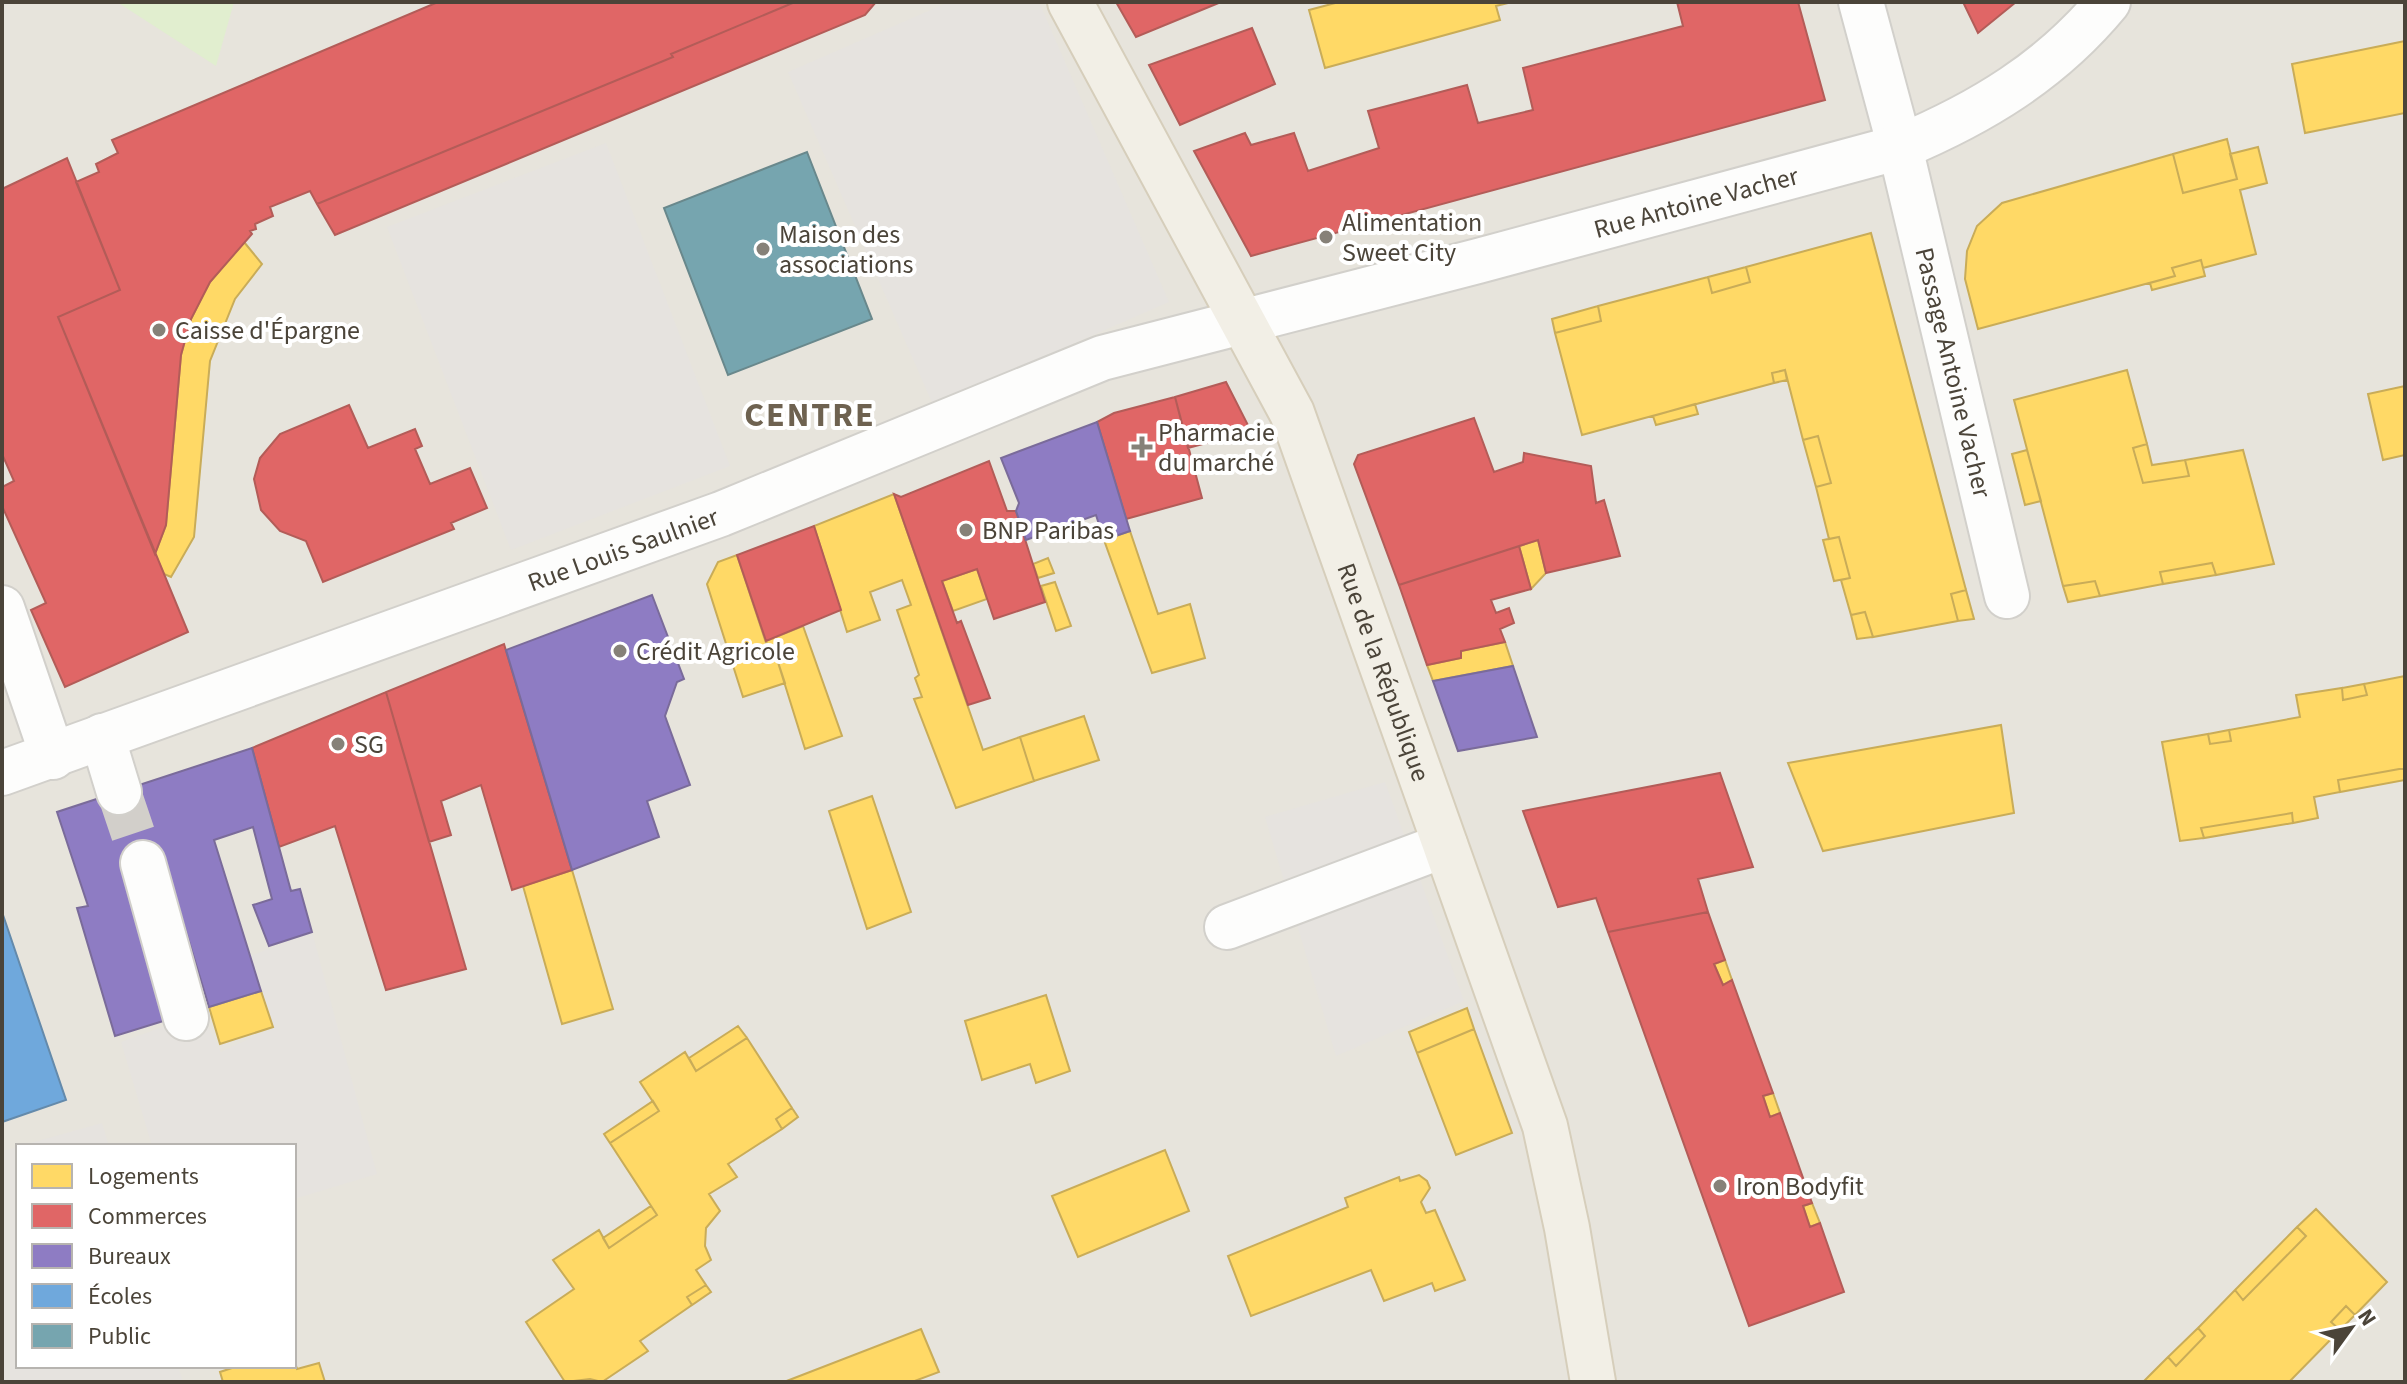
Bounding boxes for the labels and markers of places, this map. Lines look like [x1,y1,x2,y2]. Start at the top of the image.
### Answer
place label: Alimentation Sweet City [1342,204,1482,271]
place label: Maison des associations [779,216,913,283]
marker: Alimentation Sweet City [1317,228,1335,246]
marker: Maison des associations [754,240,772,258]
place label: Caisse d'Épargne [175,312,360,349]
marker: Caisse d'Épargne [150,321,168,339]
place label: Pharmacie du marché [1158,414,1275,481]
marker: Pharmacie du marché [1133,438,1151,456]
place label: BNP Paribas [982,512,1114,549]
marker: BNP Paribas [957,521,975,539]
place label: Crédit Agricole [636,633,795,670]
marker: Crédit Agricole [611,642,629,660]
place label: SG [354,726,384,763]
marker: SG [329,735,347,753]
place label: Iron Bodyfit [1736,1168,1864,1205]
marker: Iron Bodyfit [1711,1177,1729,1195]

